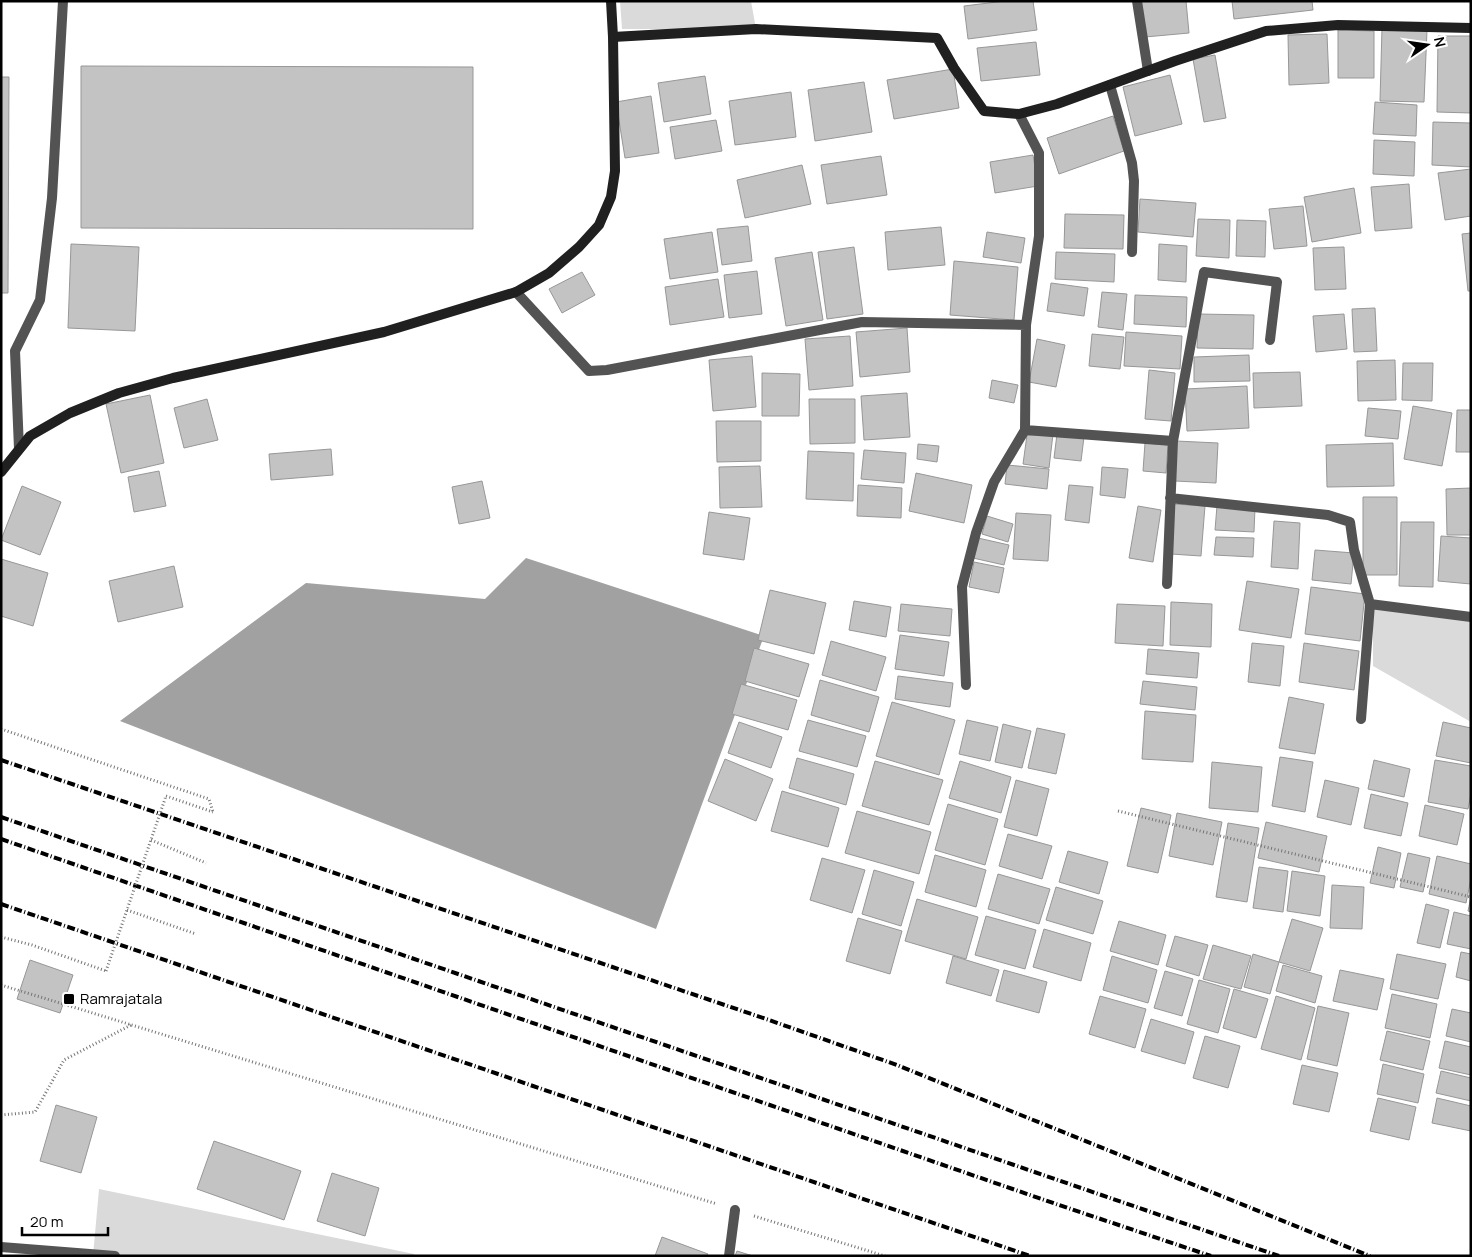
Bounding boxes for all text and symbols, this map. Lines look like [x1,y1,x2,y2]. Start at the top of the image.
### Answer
north arrow [1402,20,1452,70]
text: N [1430,35,1451,49]
place label: Ramrajatala [80,988,162,1009]
marker: Ramrajatala [62,992,76,1006]
scale bar [22,1204,109,1236]
text: 20 m [30,1211,63,1232]

